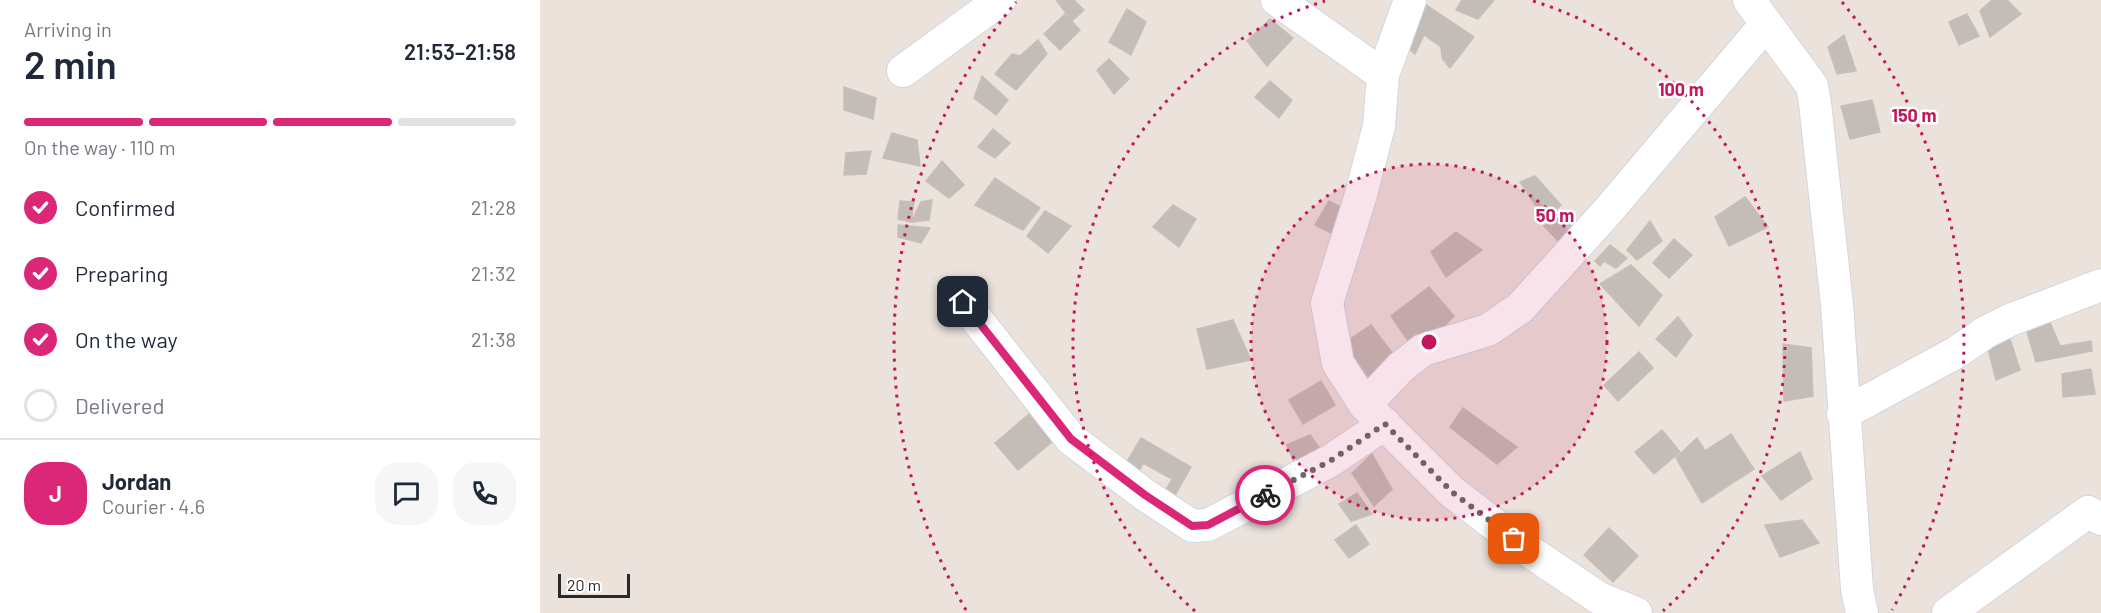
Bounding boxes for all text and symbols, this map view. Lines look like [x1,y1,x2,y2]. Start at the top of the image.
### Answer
text: Arriving in [24,17,112,41]
text: 21:53–21:58 [404,38,516,64]
text: 2 min [24,40,117,87]
text: 100 m [1658,78,1704,100]
text: 150 m [1892,104,1936,126]
text: On the way · 110 m [24,135,175,159]
icon: check [24,191,57,224]
text: Confirmed [75,194,175,220]
text: 21:28 [471,195,516,219]
text: 50 m [1536,204,1574,226]
icon: check [24,257,57,290]
text: Preparing [75,260,168,286]
text: 21:32 [471,261,516,285]
pin [937,276,988,327]
icon: home [946,285,979,318]
icon: check [24,323,57,356]
text: On the way [75,326,178,352]
text: 21:38 [471,327,516,351]
centre of rings [1419,332,1439,352]
text: Delivered [75,392,164,418]
button: chat [375,462,438,525]
button: phone [453,462,516,525]
courier [1235,465,1295,525]
text: Jordan [102,468,171,494]
icon: bike [1249,479,1282,512]
text: J [49,480,62,506]
text: Courier · 4.6 [102,494,205,518]
pin [1488,513,1539,564]
icon: bag [1497,522,1530,555]
scale bar [558,571,630,598]
text: 20 m [567,575,601,594]

